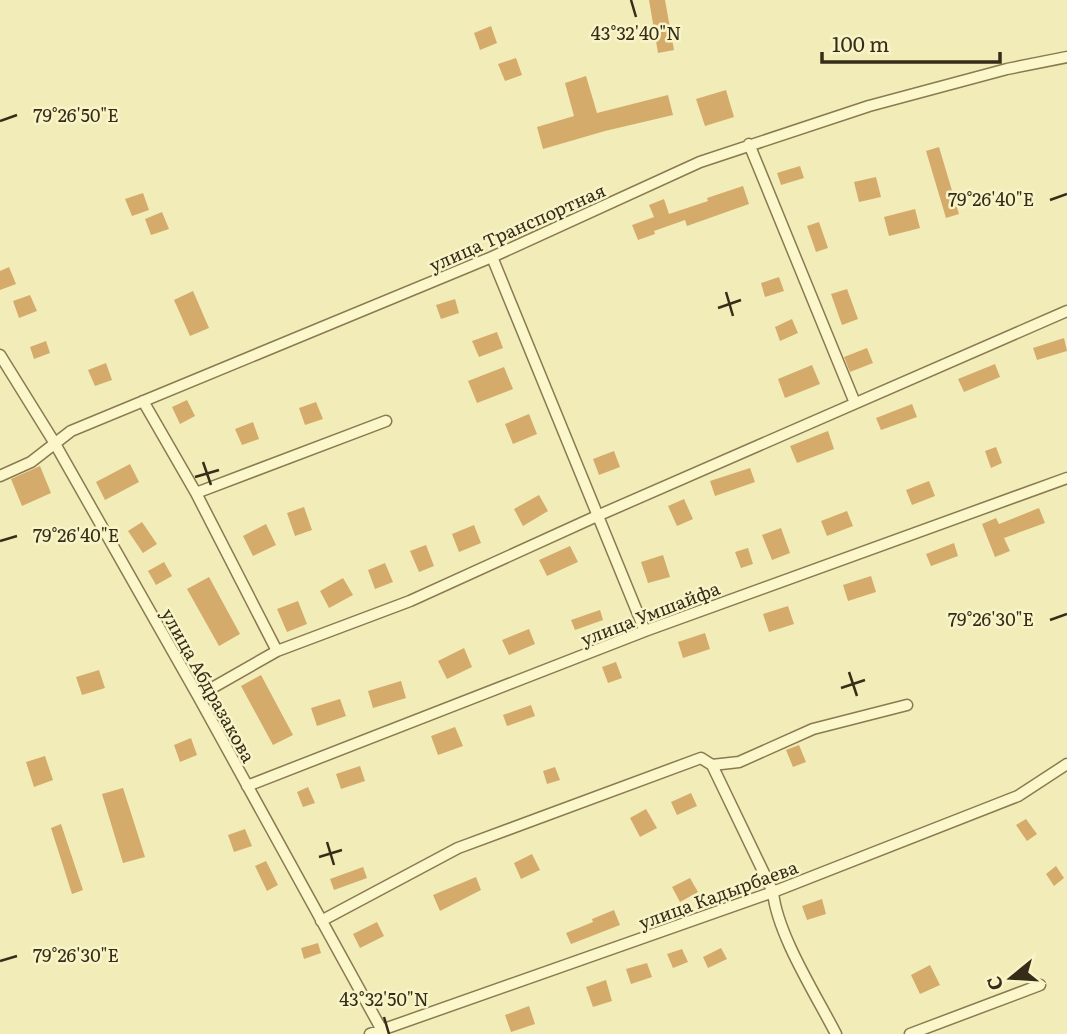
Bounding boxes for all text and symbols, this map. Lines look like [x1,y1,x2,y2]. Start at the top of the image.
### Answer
text: 43°32'40"N [591,19,681,46]
scale bar [822,21,1000,65]
text: 100 m [832,27,889,58]
text: 79°26'50"E [33,101,119,128]
street label: улица Транспортная [425,176,609,278]
text: 79°26'40"E [948,185,1034,212]
text: 79°26'40"E [33,521,119,548]
street label: улица Умшайфа [576,574,724,652]
street label: улица Абдразакова [155,603,263,767]
text: 79°26'30"E [948,605,1034,632]
street label: улица Кадырбаева [635,853,802,935]
text: 79°26'30"E [33,941,119,968]
north arrow [976,943,1046,1013]
text: С [978,973,1009,994]
text: 43°32'50"N [339,985,429,1012]

